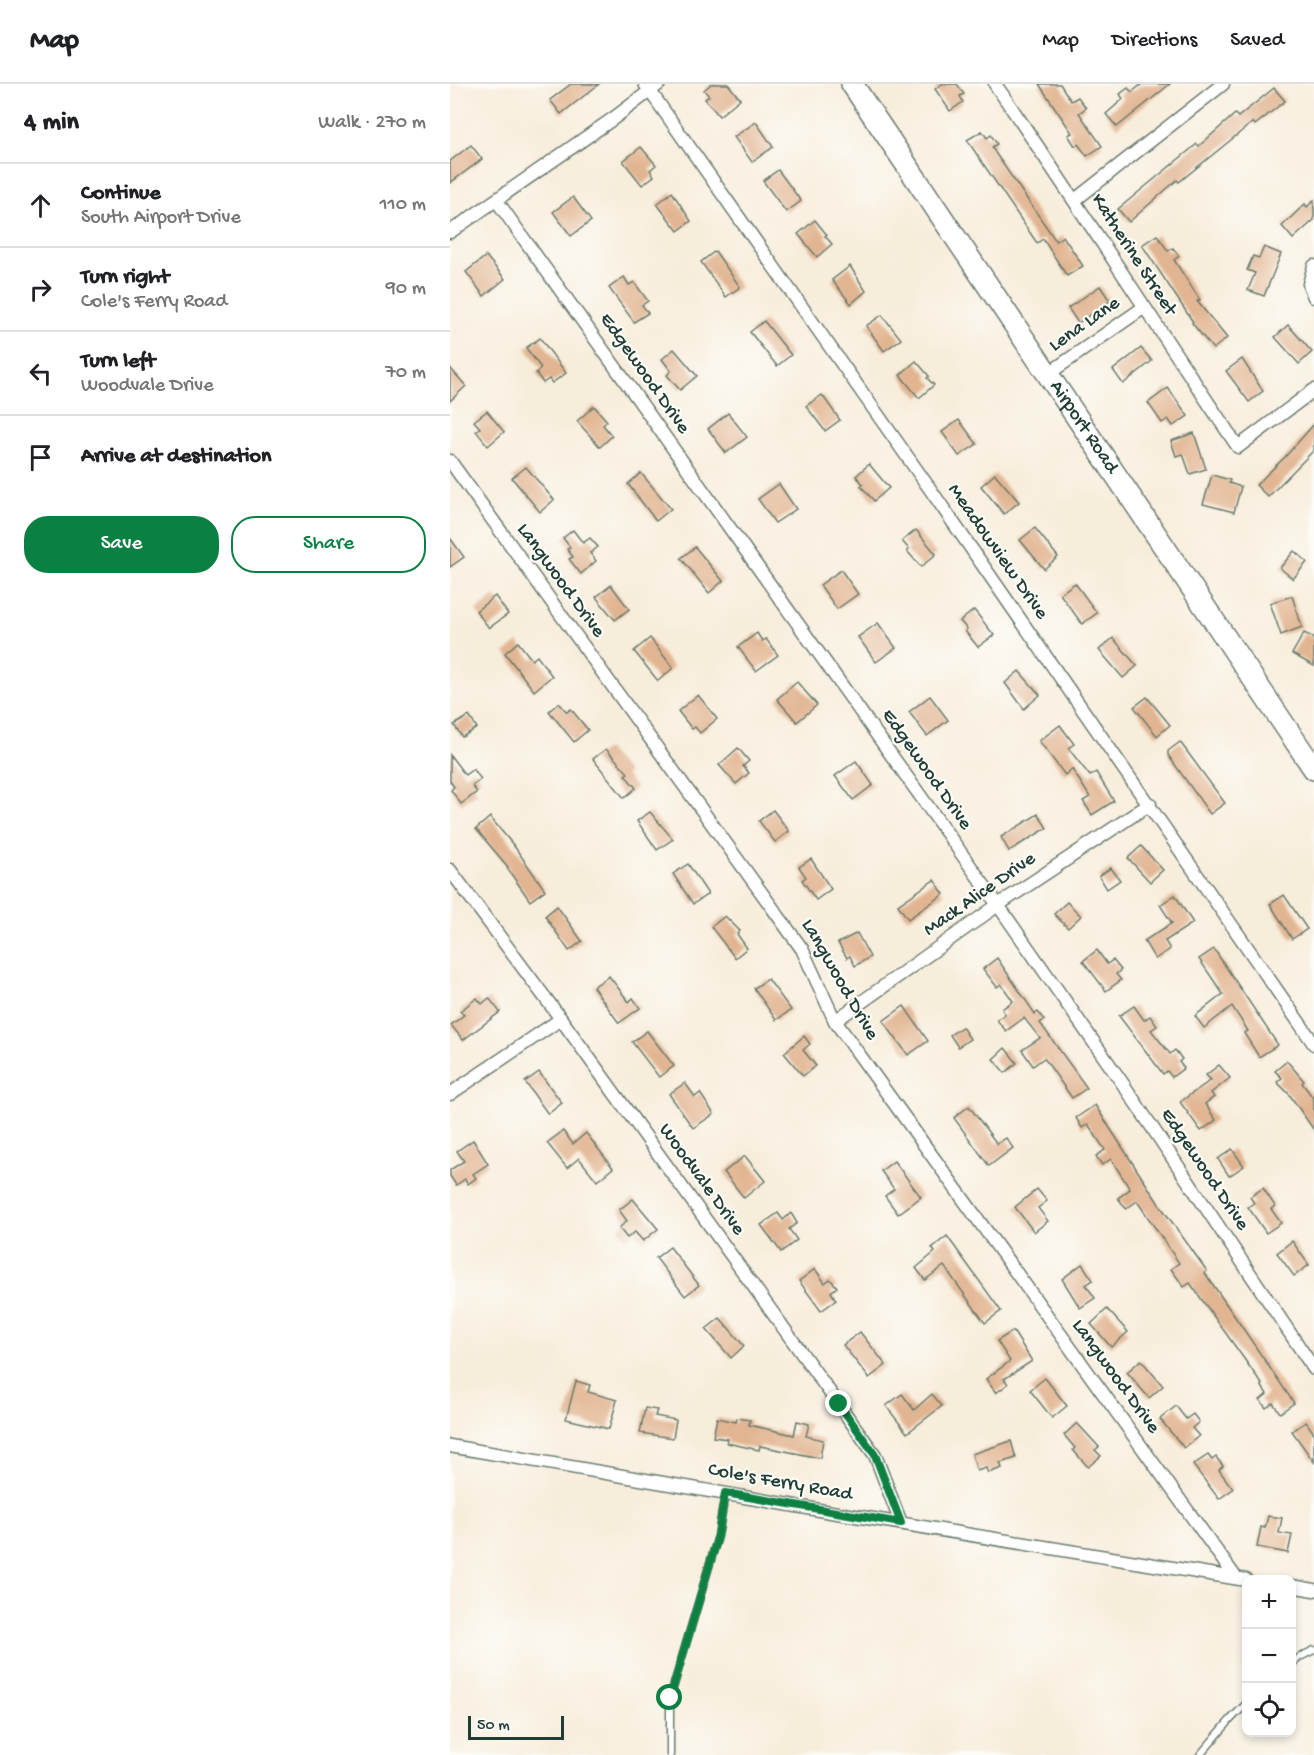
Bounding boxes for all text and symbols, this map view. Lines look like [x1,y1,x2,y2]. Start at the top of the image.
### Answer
text: Map [30,25,79,58]
text: Map [1042,29,1079,54]
text: Directions [1112,29,1197,54]
text: Saved [1230,29,1284,54]
text: 4 min [24,108,79,139]
text: Walk · 270 m [318,112,426,135]
text: Continue [81,181,161,207]
icon: ahead [24,189,57,222]
street label: Katherine Street [1085,190,1182,322]
text: 110 m [380,194,426,217]
text: South Airport Drive [81,207,241,230]
text: Turn right [81,265,169,291]
icon: right [24,273,57,306]
text: 90 m [386,278,426,301]
text: Cole's Ferry Road [81,291,227,314]
street label: Lena Lane [1045,292,1125,358]
street label: Edgewood Drive [594,309,695,439]
text: Turn left [81,349,155,375]
icon: left [24,357,57,390]
text: 70 m [385,362,426,385]
text: Woodvale Drive [81,375,213,398]
street label: Airport Road [1044,376,1124,480]
icon: arrive [24,441,57,474]
text: Arrive at destination [81,444,271,470]
street label: Meadowview Drive [942,480,1053,625]
button: Save [24,516,219,573]
button: Share [231,516,426,573]
street label: Langwood Drive [511,519,610,643]
street label: Edgewood Drive [876,705,977,835]
street label: Mack Alice Drive [920,848,1041,942]
street label: Langwood Drive [795,916,883,1045]
street label: Edgewood Drive [1155,1105,1254,1236]
street label: Woodvale Drive [653,1120,750,1241]
street label: Langwood Drive [1066,1315,1165,1439]
route end [825,1390,851,1416]
street label: Cole's Ferry Road [706,1459,856,1507]
map controls [1242,1575,1296,1737]
button: + [1242,1575,1296,1629]
button: − [1242,1629,1296,1683]
button: locate [1242,1683,1296,1737]
route start [656,1684,682,1710]
scale bar [468,1713,564,1740]
text: 50 m [477,1717,510,1736]

